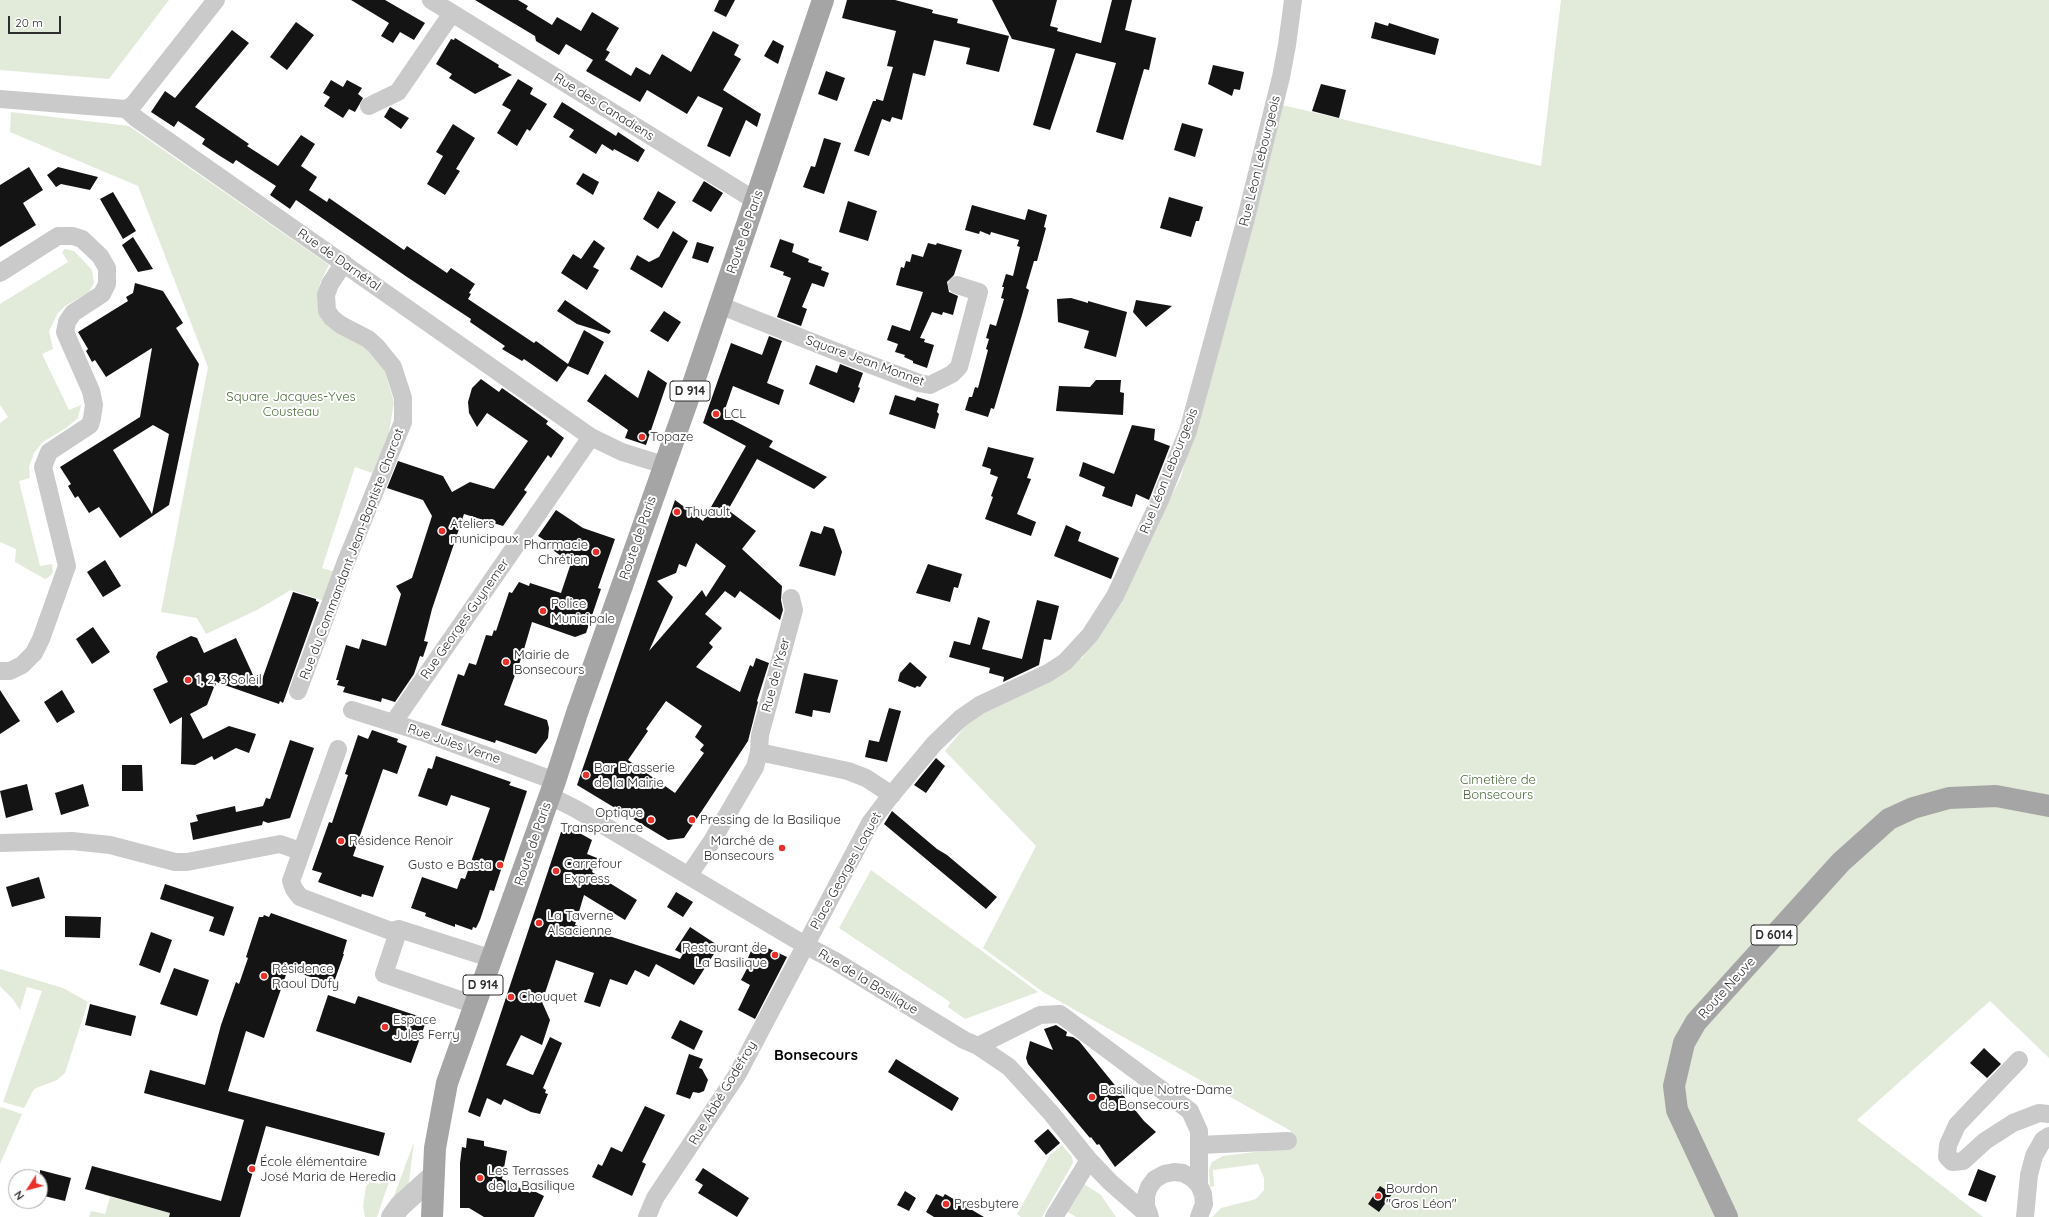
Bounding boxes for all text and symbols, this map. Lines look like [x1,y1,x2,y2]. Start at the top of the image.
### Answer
scale bar [10,8,63,34]
text: 20 m [15,15,43,30]
street label: Rue des Canadiens [551,70,657,144]
street label: Rue Léon Lebourgeois [1236,94,1284,228]
street label: Route de Paris [723,188,767,276]
street label: Rue de Darnétal [294,226,384,294]
street label: Square Jean Monnet [803,332,927,390]
road number: D 914 [670,381,710,401]
park label: Square Jacques-Yves Cousteau [226,389,356,420]
place label: LCL [724,406,746,422]
street label: Rue Léon Lebourgeois [1137,406,1201,536]
marker: LCL [711,409,721,419]
street label: Rue du Commandant Jean-Baptiste Charcot [297,426,407,682]
place label: Topaze [650,429,693,445]
marker: Topaze [637,432,647,442]
street label: Route de Paris [616,494,660,582]
place label: Thuault [685,504,730,520]
marker: Thuault [672,507,682,517]
place label: Ateliers municipaux [450,516,518,547]
marker: Ateliers municipaux [437,526,447,536]
place label: Pharmacie Chrétien [523,537,588,568]
marker: Pharmacie Chrétien [591,547,601,557]
street label: Rue Georges Guynemer [417,556,513,682]
place label: Police Municipale [551,596,615,627]
marker: Police Municipale [538,606,548,616]
street label: Rue de l'Yser [759,636,793,714]
place label: Mairie de Bonsecours [514,647,584,678]
marker: Mairie de Bonsecours [501,657,511,667]
place label: 1, 2, 3 Soleil [196,672,262,688]
marker: 1, 2, 3 Soleil [183,675,193,685]
street label: Rue Jules Verne [406,721,502,767]
place label: Bar Brasserie de la Mairie [594,760,675,791]
marker: Bar Brasserie de la Mairie [581,770,591,780]
park label: Cimetière de Bonsecours [1460,772,1536,803]
street label: Route de Paris [511,800,555,888]
place label: Optique Transparence [560,805,643,836]
street label: Place Georges Loquet [807,810,885,932]
place label: Pressing de la Basilique [700,812,841,828]
marker: Optique Transparence [646,815,656,825]
marker: Pressing de la Basilique [687,815,697,825]
place label: Résidence Renoir [349,833,453,849]
place label: Marché de Bonsecours [704,833,774,864]
marker: Résidence Renoir [336,836,346,846]
marker: Marché de Bonsecours [777,843,787,853]
place label: Carrefour Express [564,856,622,887]
place label: Gusto e Basta [408,857,492,873]
marker: Gusto e Basta [495,860,505,870]
marker: Carrefour Express [551,866,561,876]
place label: La Taverne Alsacienne [547,908,614,939]
marker: La Taverne Alsacienne [534,918,544,928]
road number: D 6014 [1751,925,1797,945]
place label: Restaurant de La Basilique [682,940,767,971]
street label: Rue de la Basilique [815,946,921,1018]
marker: Restaurant de La Basilique [770,950,780,960]
street label: Route Neuve [1695,954,1759,1022]
place label: Résidence Raoul Dufy [272,961,339,992]
marker: Résidence Raoul Dufy [259,971,269,981]
road number: D 914 [463,975,503,995]
place label: Chouquet [519,989,577,1005]
marker: Chouquet [506,992,516,1002]
place label: Espace Jules Ferry [393,1012,460,1043]
marker: Espace Jules Ferry [380,1022,390,1032]
street label: Rue Abbé Godefroy [686,1038,760,1148]
district label: Bonsecours [774,1046,858,1064]
place label: Basilique Notre-Dame de Bonsecours [1100,1082,1232,1113]
marker: Basilique Notre-Dame de Bonsecours [1087,1092,1097,1102]
place label: École élémentaire José Maria de Heredia [260,1154,396,1185]
place label: Les Terrasses de la Basilique [488,1163,575,1194]
marker: École élémentaire José Maria de Heredia [247,1164,257,1174]
north arrow [8,1169,48,1209]
marker: Les Terrasses de la Basilique [475,1173,485,1183]
place label: Bourdon "Gros Léon" [1386,1181,1457,1212]
text: N [11,1188,27,1203]
marker: Bourdon "Gros Léon" [1373,1191,1383,1201]
place label: Presbytere [954,1196,1019,1212]
marker: Presbytere [941,1199,951,1209]

